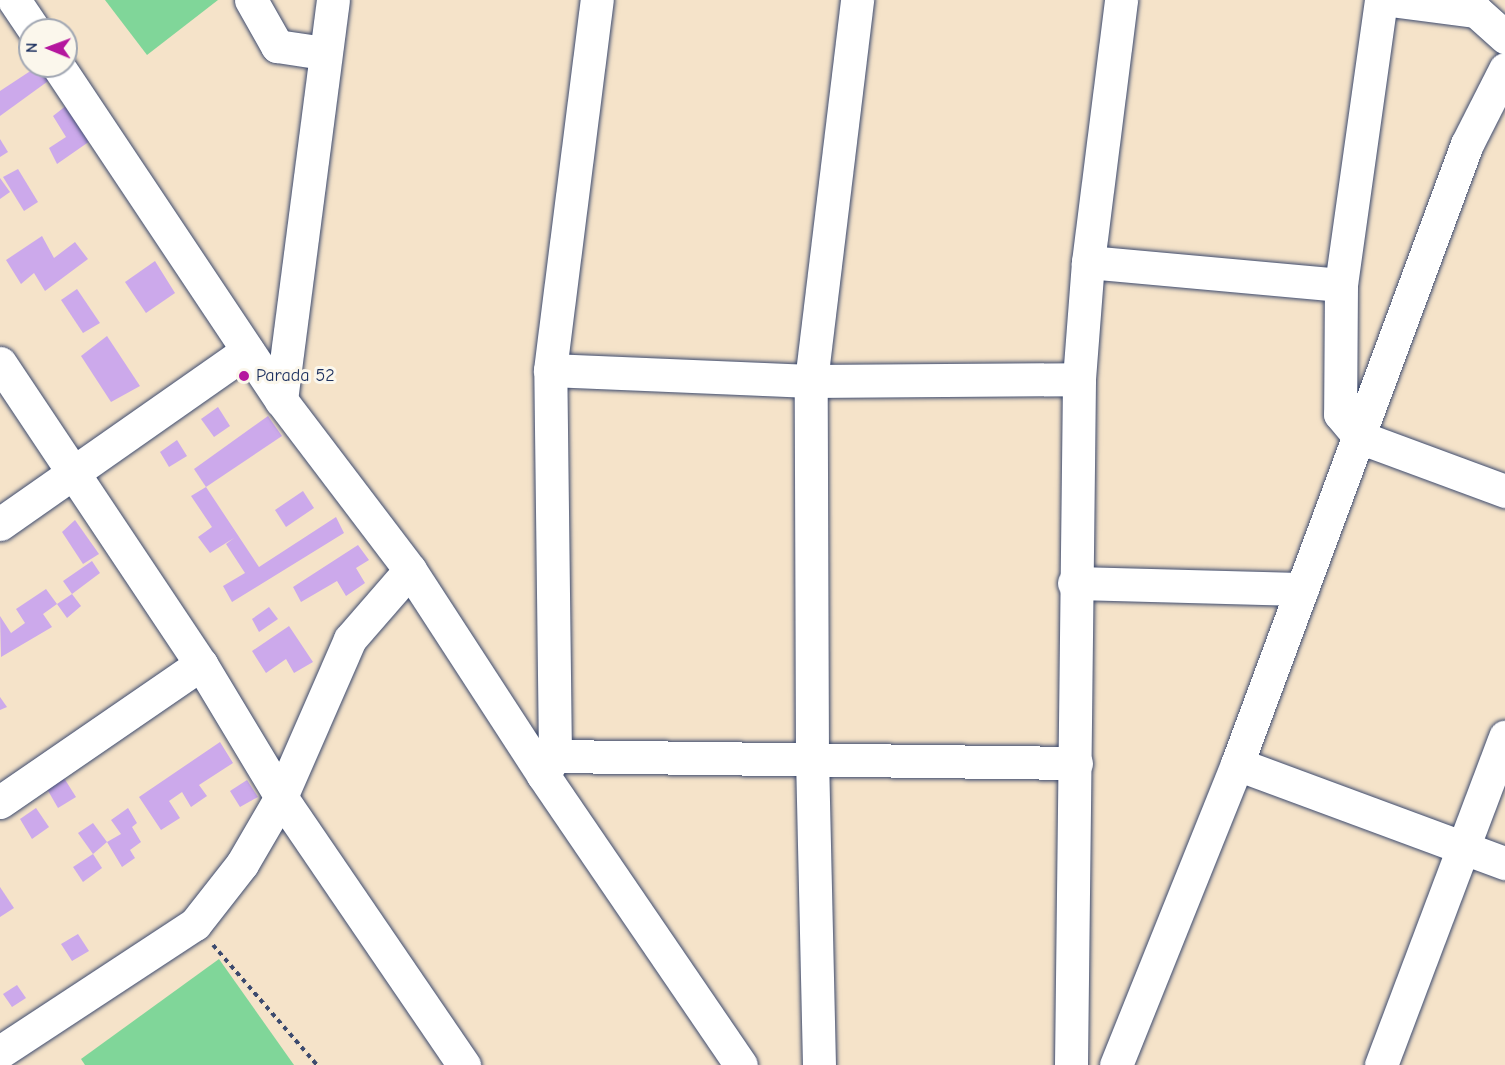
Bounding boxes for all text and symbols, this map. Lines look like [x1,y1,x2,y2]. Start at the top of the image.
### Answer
north arrow [18,18,78,78]
text: N [23,42,41,53]
place label: Parada 52 [256,365,335,387]
marker: Parada 52 [237,369,251,383]

